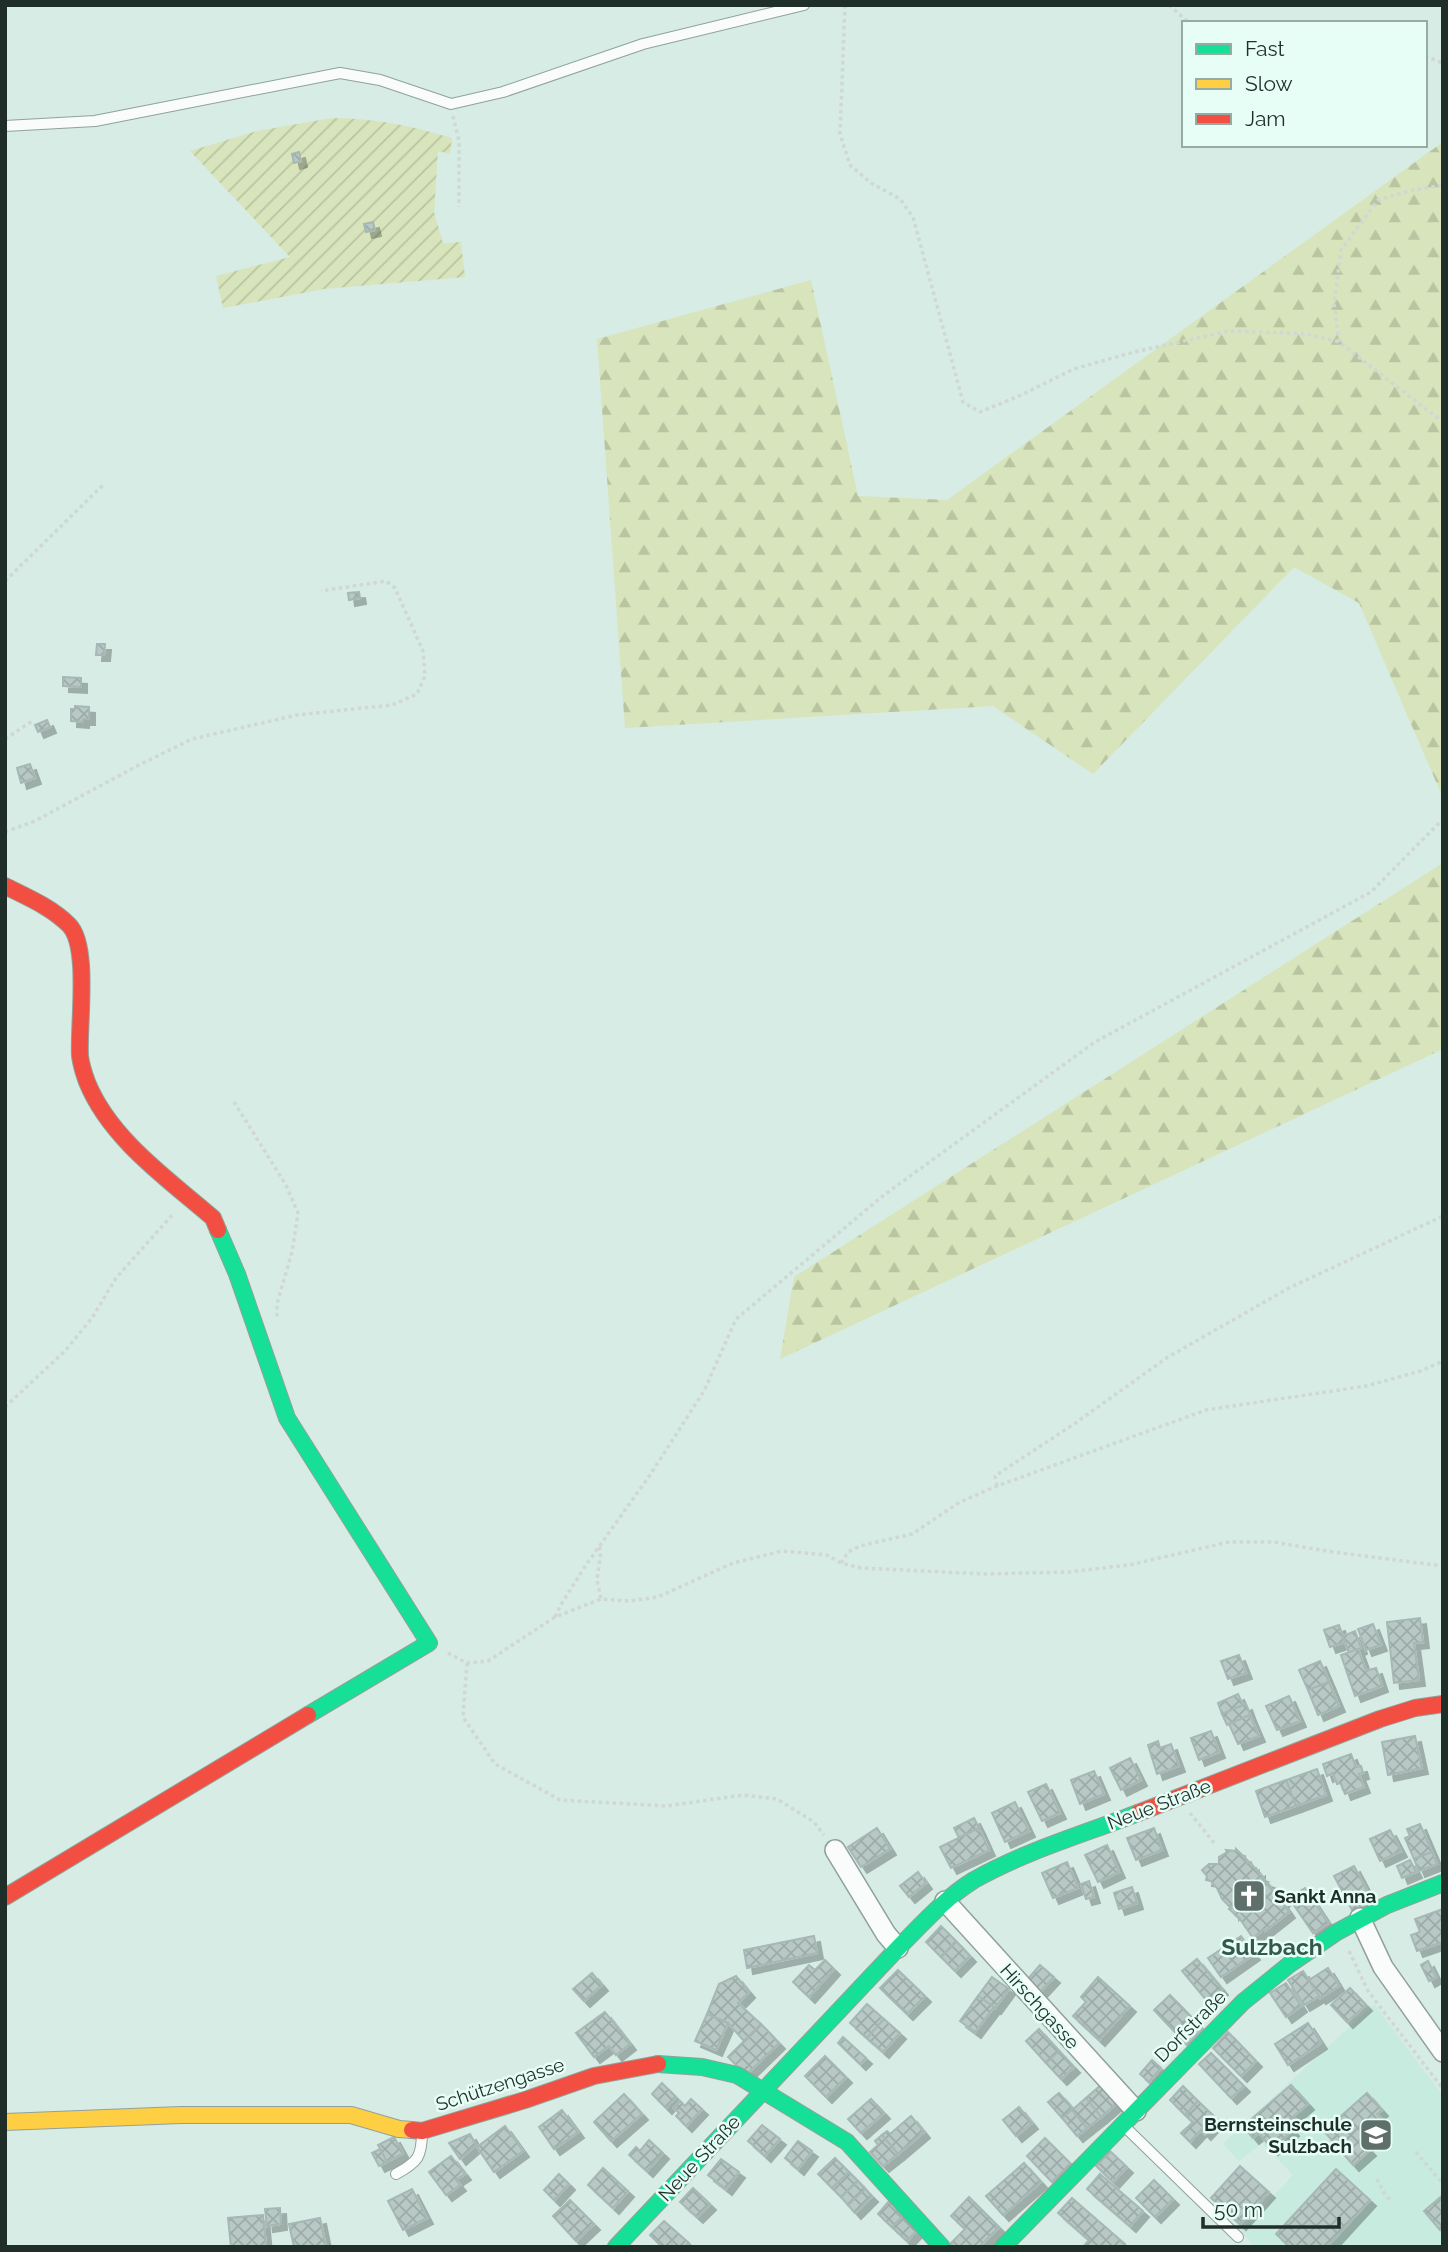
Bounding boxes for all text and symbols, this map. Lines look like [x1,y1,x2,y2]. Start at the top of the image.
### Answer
legend [1182,21,1427,147]
text: Fast [1245,36,1285,61]
text: Slow [1245,71,1293,96]
text: Jam [1245,106,1286,131]
street label: Neue Straße [1104,1774,1214,1834]
church icon: Sankt Anna [1230,1877,1268,1915]
place label: Sankt Anna [1274,1885,1377,1907]
district label: Sulzbach [1221,1933,1323,1960]
street label: Hirschgasse [996,1959,1084,2053]
street label: Dorfstraße [1150,1986,1230,2066]
street label: Schützengasse [433,2053,567,2115]
street label: Neue Straße [654,2111,744,2205]
place label: Bernsteinschule Sulzbach [1204,2113,1352,2157]
school or university icon: Bernsteinschule Sulzbach [1357,2116,1395,2154]
scale bar [1203,2186,1340,2230]
text: 50 m [1214,2197,1263,2222]

